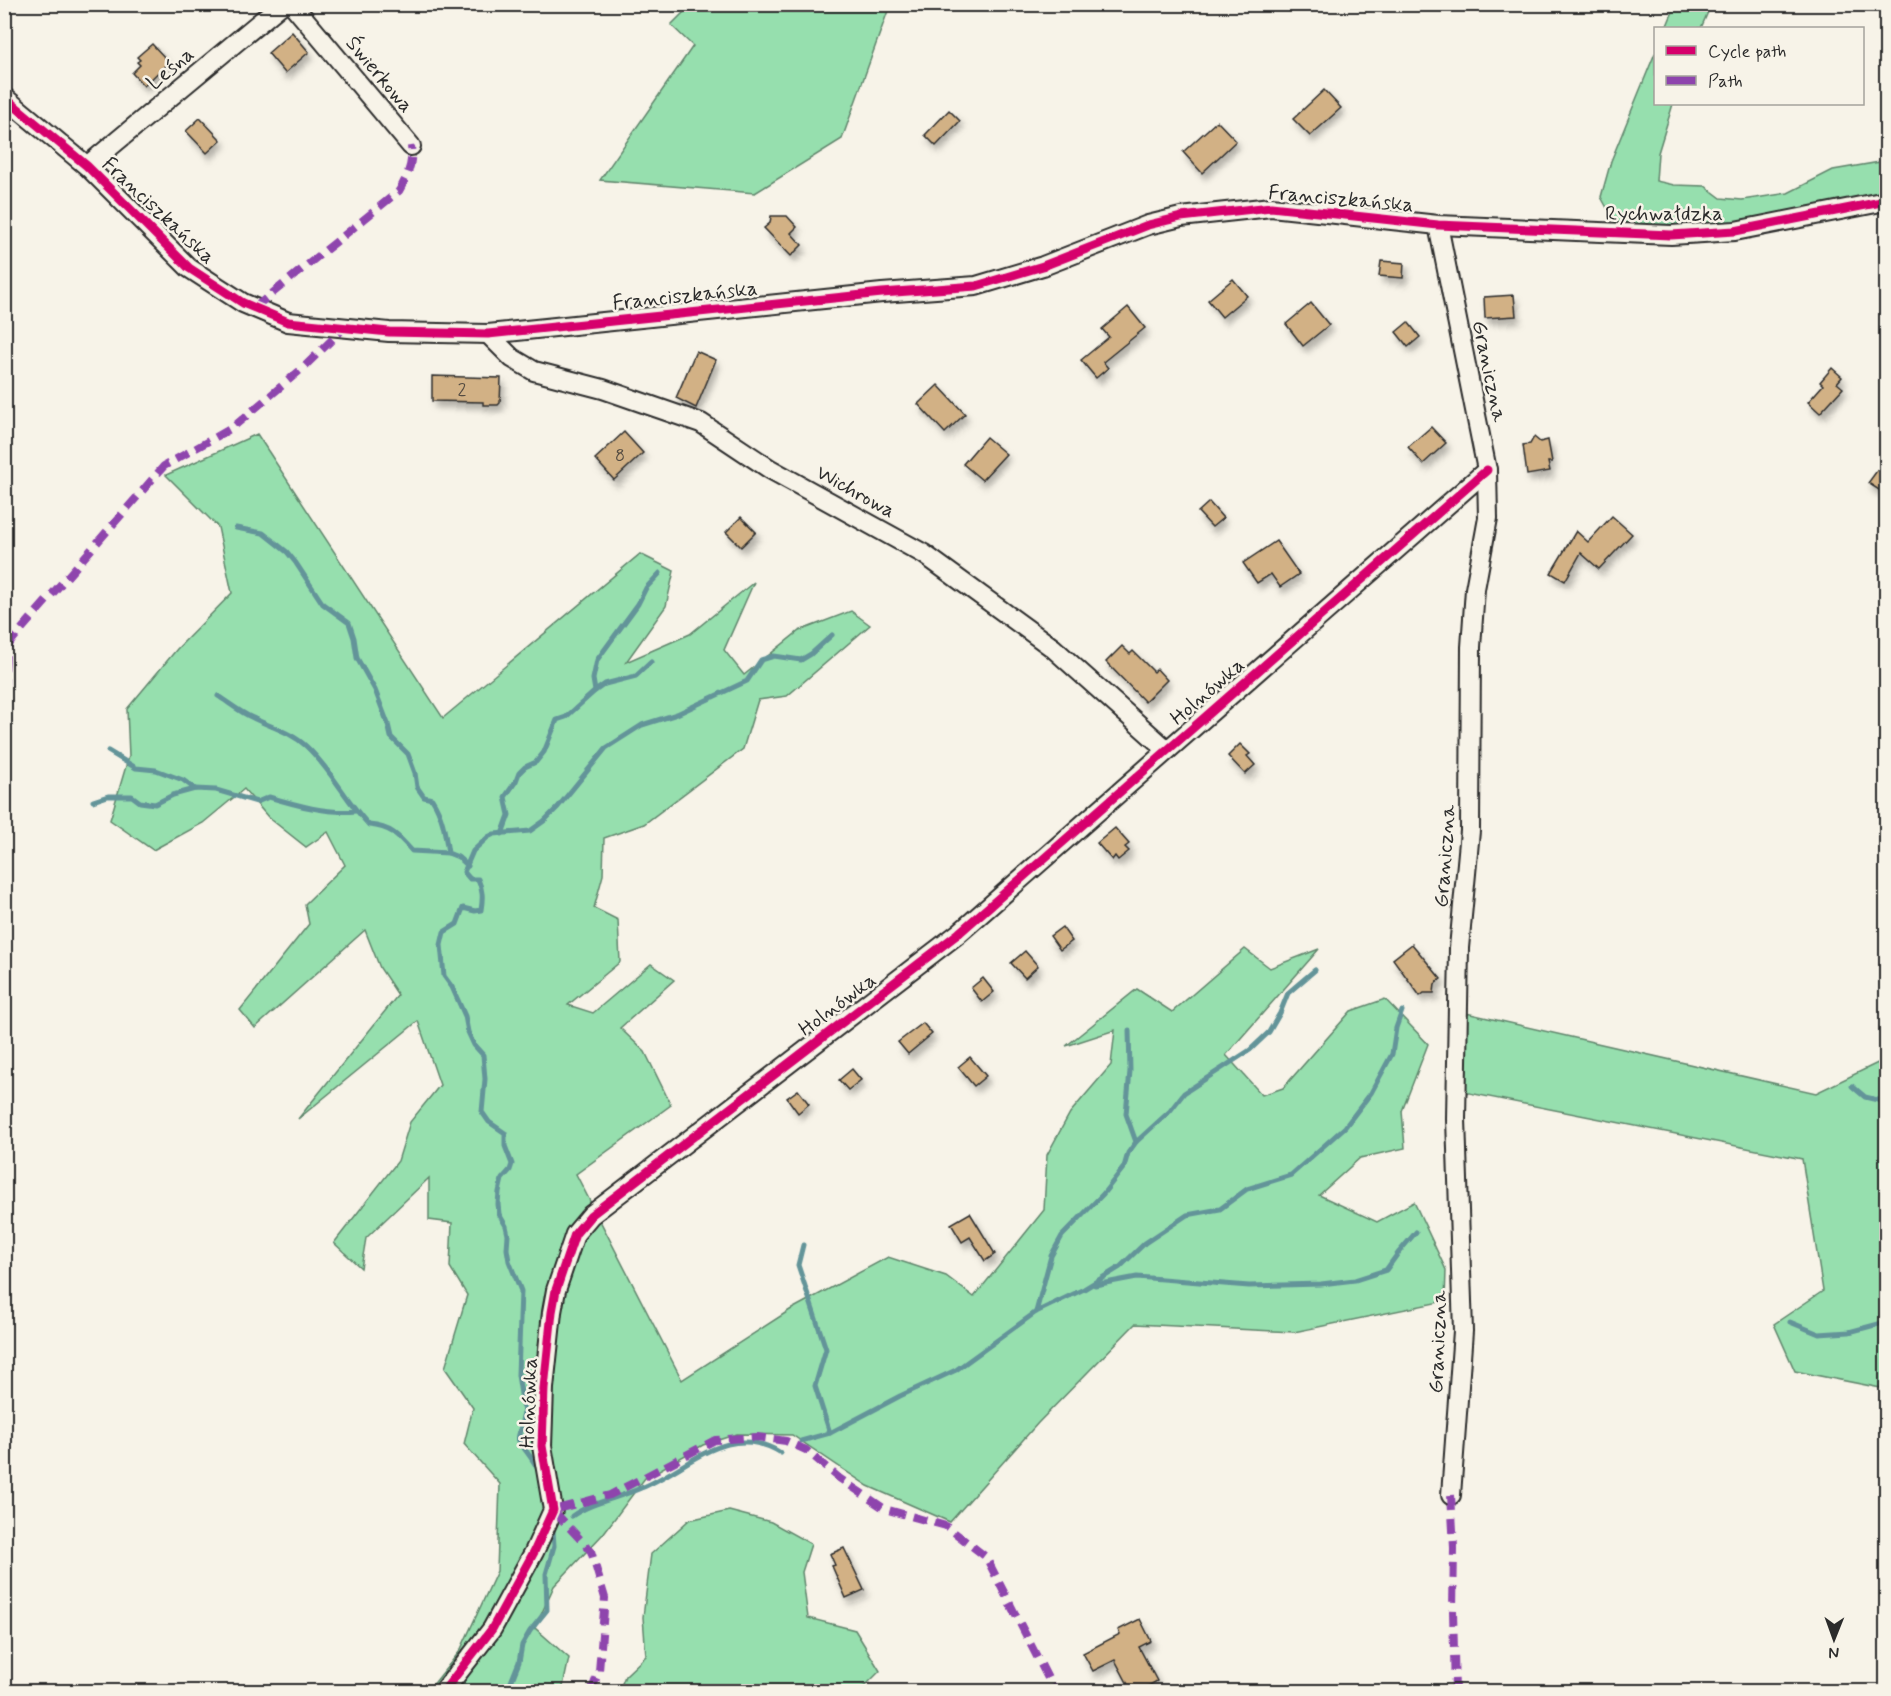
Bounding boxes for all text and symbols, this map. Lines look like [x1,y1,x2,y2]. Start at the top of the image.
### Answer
legend [1654,27,1864,105]
street label: Świerkowa [339,30,420,119]
text: Cycle path [1708,40,1786,64]
street label: Leśna [141,41,200,97]
text: Path [1708,70,1743,94]
street label: Franciszkańska [96,151,221,271]
street label: Franciszkańska [1267,179,1415,219]
street label: Rychwałdzka [1605,200,1723,228]
street label: Franciszkańska [611,274,759,318]
street label: Graniczna [1465,318,1514,425]
house number: 2 [458,378,467,402]
house number: 8 [615,444,625,468]
street label: Wichrowa [811,459,900,525]
street label: Holnówka [1164,652,1251,732]
street label: Graniczna [1427,803,1463,908]
street label: Holnówka [793,966,882,1043]
street label: Graniczna [1422,1290,1454,1394]
street label: Holnówka [513,1357,545,1449]
north arrow [1804,1609,1864,1669]
text: N [1828,1642,1839,1663]

